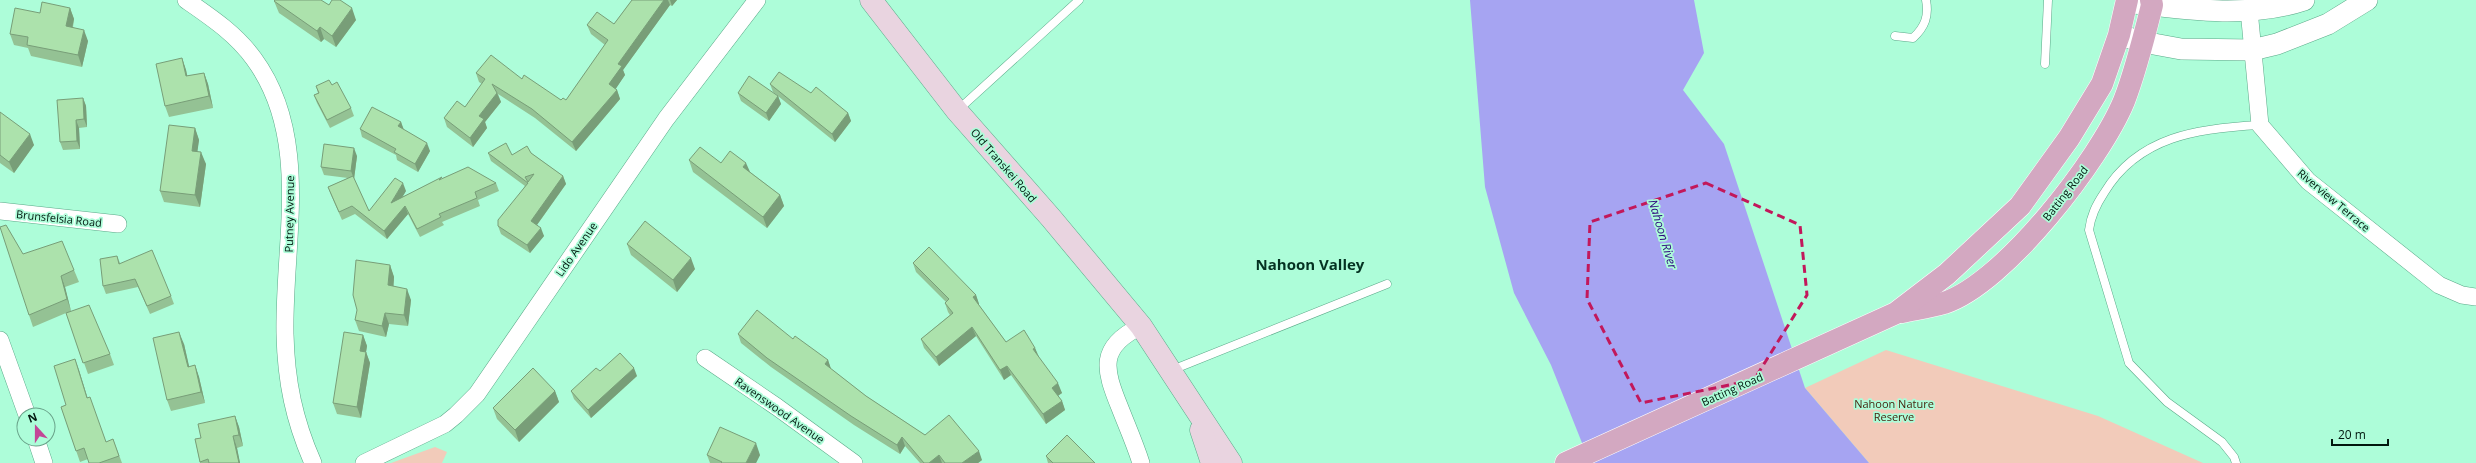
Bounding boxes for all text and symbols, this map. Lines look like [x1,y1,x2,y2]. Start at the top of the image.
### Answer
street label: Old Transkei Road [968,125,1040,205]
street label: Batting Road [2039,163,2091,223]
street label: Riverview Terrace [2295,165,2373,235]
street label: Putney Avenue [281,175,297,253]
water label: Nahoon River [1644,197,1682,272]
street label: Brunsfelsia Road [15,206,103,230]
street label: Lido Avenue [552,219,600,279]
district label: Nahoon Valley [1256,254,1365,274]
street label: Batting Road [1699,369,1765,409]
street label: Ravenswood Avenue [732,373,828,447]
park label: Nahoon Nature Reserve [1854,396,1934,424]
north arrow [16,407,56,447]
text: N [25,409,39,426]
scale bar [2332,421,2388,447]
text: 20 m [2338,426,2366,443]

